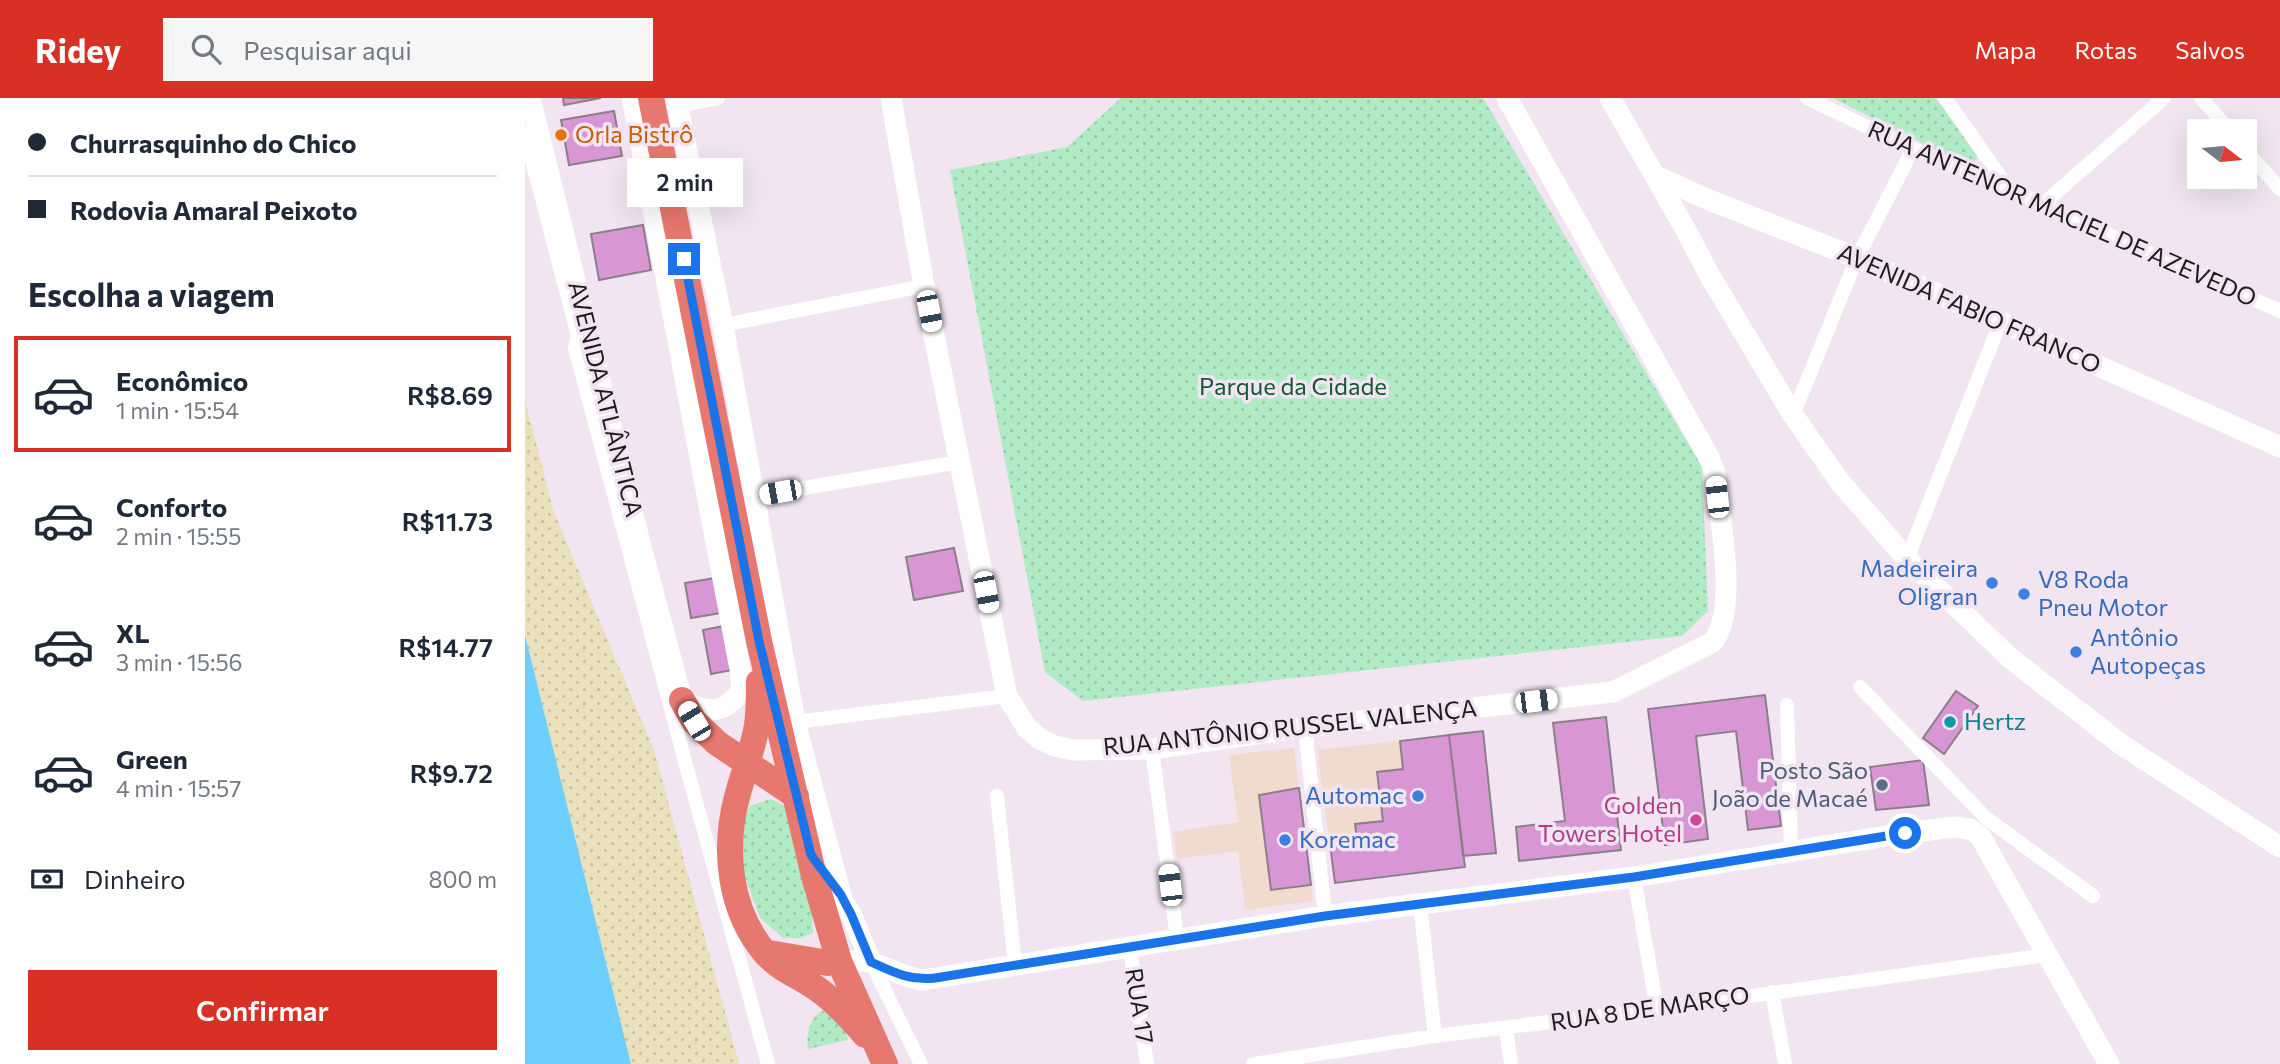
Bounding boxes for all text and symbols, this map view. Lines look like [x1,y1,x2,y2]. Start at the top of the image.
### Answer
search box [163,18,653,81]
text: Ridey [35,29,121,70]
icon: search [187,30,225,68]
text: Pesquisar aqui [243,34,412,65]
text: Mapa [1975,35,2037,64]
text: Rotas [2075,35,2137,64]
text: Salvos [2175,35,2245,64]
street label: RUA ANTENOR MACIEL DE AZEVEDO [1864,114,2261,312]
place label: Orla Bistrô [575,119,693,148]
north arrow [2187,119,2257,189]
map controls [2187,119,2257,189]
text: Churrasquinho do Chico [70,127,357,158]
marker: Orla Bistrô [553,127,569,143]
callout: 2 min [626,158,742,206]
text: 2 min [657,168,713,196]
text: Rodovia Amaral Peixoto [70,194,357,225]
street label: AVENIDA FABIO FRANCO [1834,236,2106,379]
route end [668,243,700,275]
text: Escolha a viagem [28,274,275,314]
street label: AVENIDA ATLÂNTICA [563,278,650,519]
car [915,288,944,334]
icon: car [32,363,95,426]
text: Econômico [116,365,248,396]
park label: Parque da Cidade [1199,371,1387,400]
text: R$8.69 [407,379,493,410]
text: 1 min · 15:54 [116,396,239,424]
car [1705,475,1730,519]
car [758,478,803,506]
icon: car [32,489,95,552]
text: Conforto [116,491,227,522]
text: R$11.73 [402,505,493,536]
text: 2 min · 15:55 [116,522,241,550]
place label: Madeireira Oligran [1860,553,1978,610]
place label: V8 Roda Pneu Motor [2038,564,2169,621]
car [972,569,1001,615]
marker: Madeireira Oligran [1984,575,2000,591]
marker: V8 Roda Pneu Motor [2016,586,2032,602]
icon: car [32,615,95,678]
text: XL [116,617,150,648]
place label: Antônio Autopeças [2090,622,2206,679]
text: R$14.77 [399,631,493,662]
marker: Antônio Autopeças [2068,644,2084,660]
text: 3 min · 15:56 [116,648,243,676]
car [1514,688,1559,714]
street label: RUA ANTÔNIO RUSSEL VALENÇA [1102,692,1478,761]
car [675,698,714,744]
place label: Hertz [1964,706,2026,735]
marker: Hertz [1942,714,1958,730]
icon: car [32,741,95,804]
text: Green [116,743,188,774]
place label: Posto São João de Macaé [1712,755,1868,812]
text: R$9.72 [410,757,493,788]
text: 4 min · 15:57 [116,774,241,802]
marker: Posto São João de Macaé [1874,777,1890,793]
place label: Automac [1305,780,1404,809]
marker: Automac [1410,788,1426,804]
place label: Golden Towers Hotel [1538,790,1682,847]
marker: Golden Towers Hotel [1688,812,1704,828]
route start [1889,817,1921,849]
place label: Koremac [1299,824,1396,853]
marker: Koremac [1277,832,1293,848]
icon: cash [28,860,66,898]
text: Dinheiro [84,863,186,894]
car [1158,863,1183,907]
text: 800 m [429,865,497,893]
street label: RUA 17 [1120,966,1161,1046]
button: Confirmar [28,970,497,1050]
street label: RUA 8 DE MARÇO [1548,979,1751,1036]

